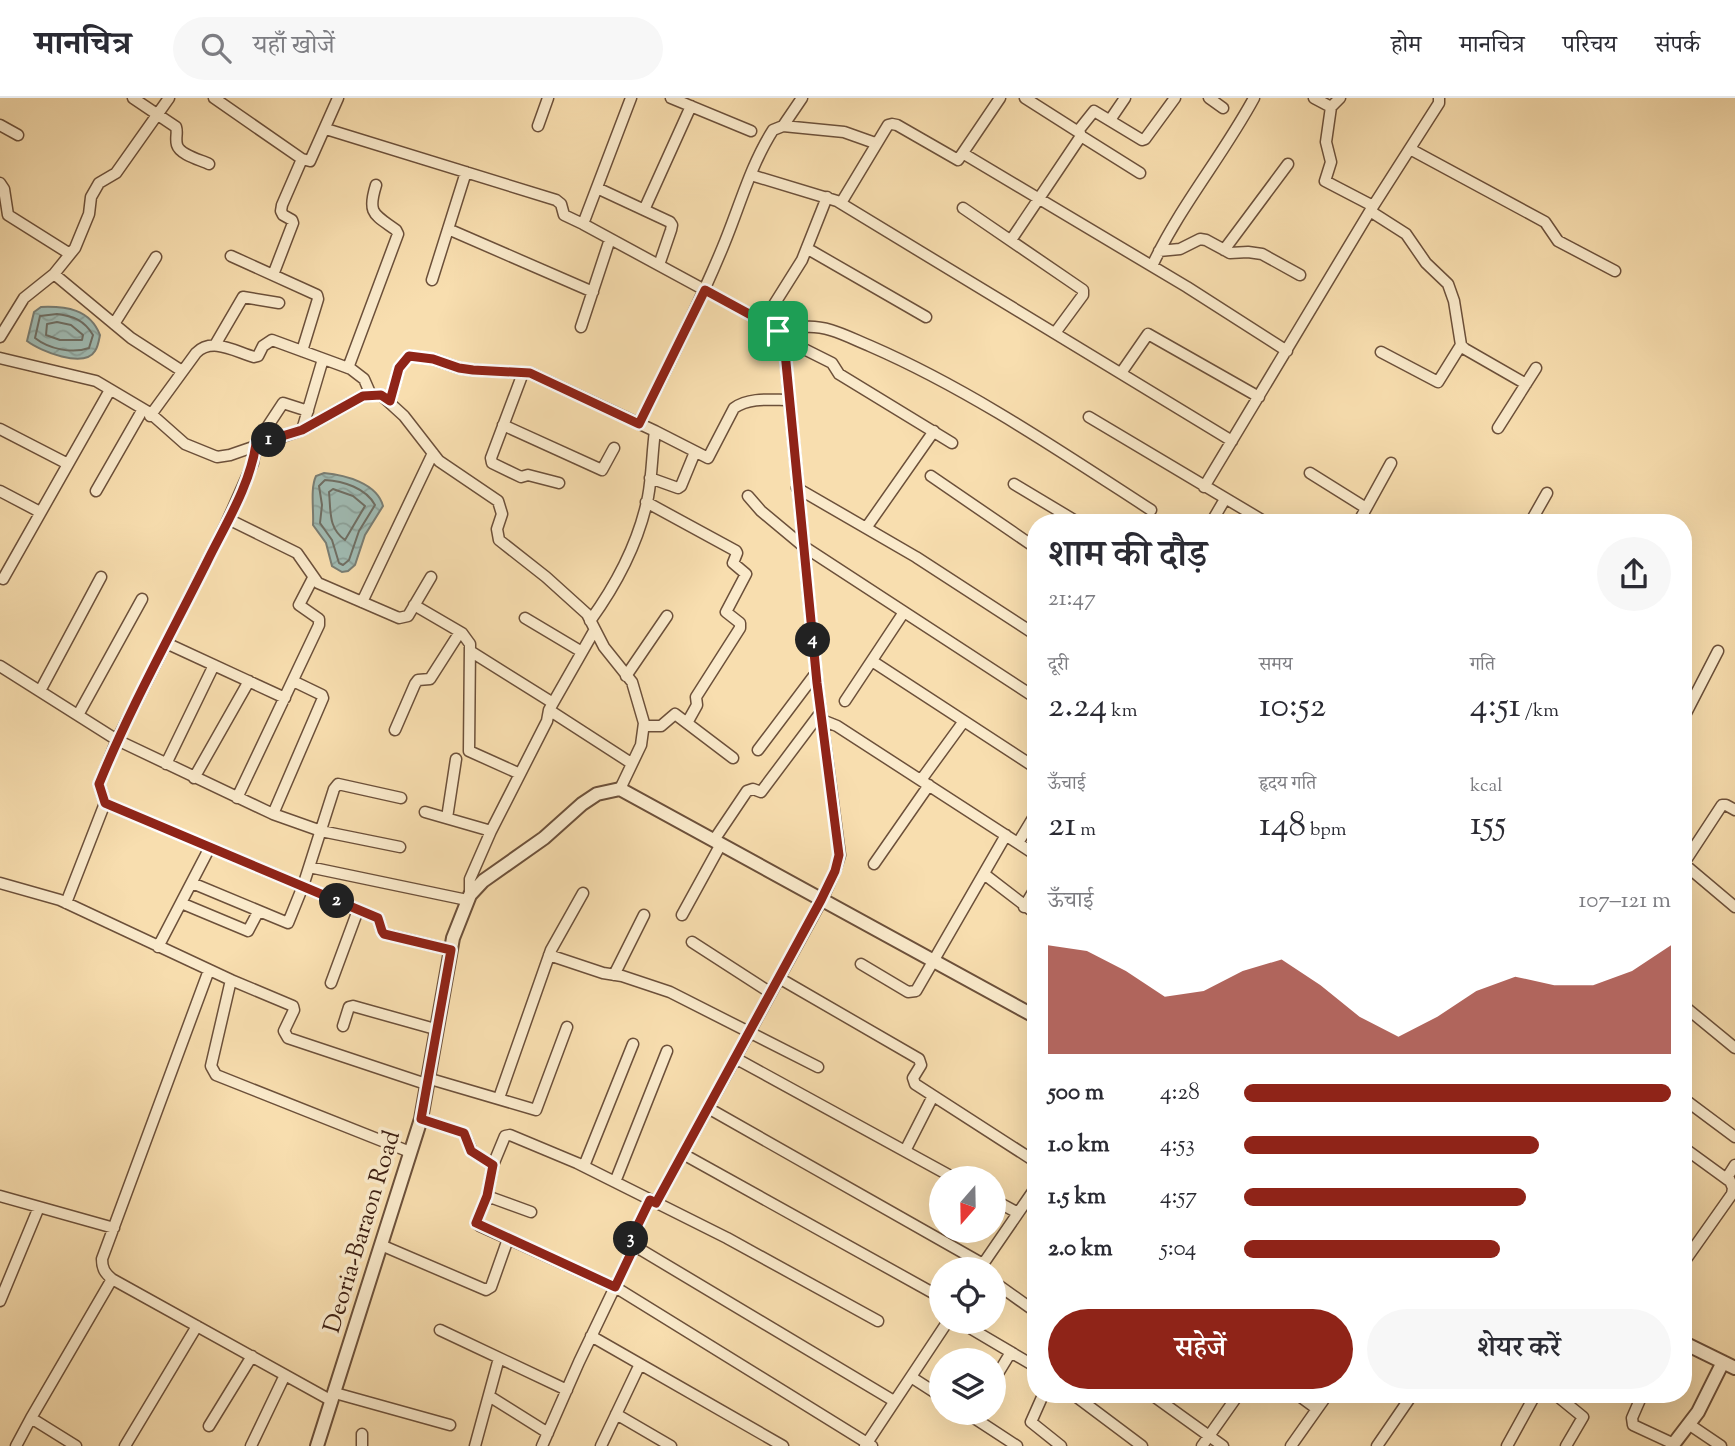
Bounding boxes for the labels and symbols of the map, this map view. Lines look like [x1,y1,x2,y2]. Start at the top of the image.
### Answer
pin [748,301,808,361]
pin: 1 [252,422,286,458]
pin: 4 [796,622,830,658]
pin: 2 [320,884,354,918]
street label: Deoria-Baraon Road [316,1126,410,1337]
north arrow [929,1166,1006,1242]
pin: 3 [614,1222,648,1256]

